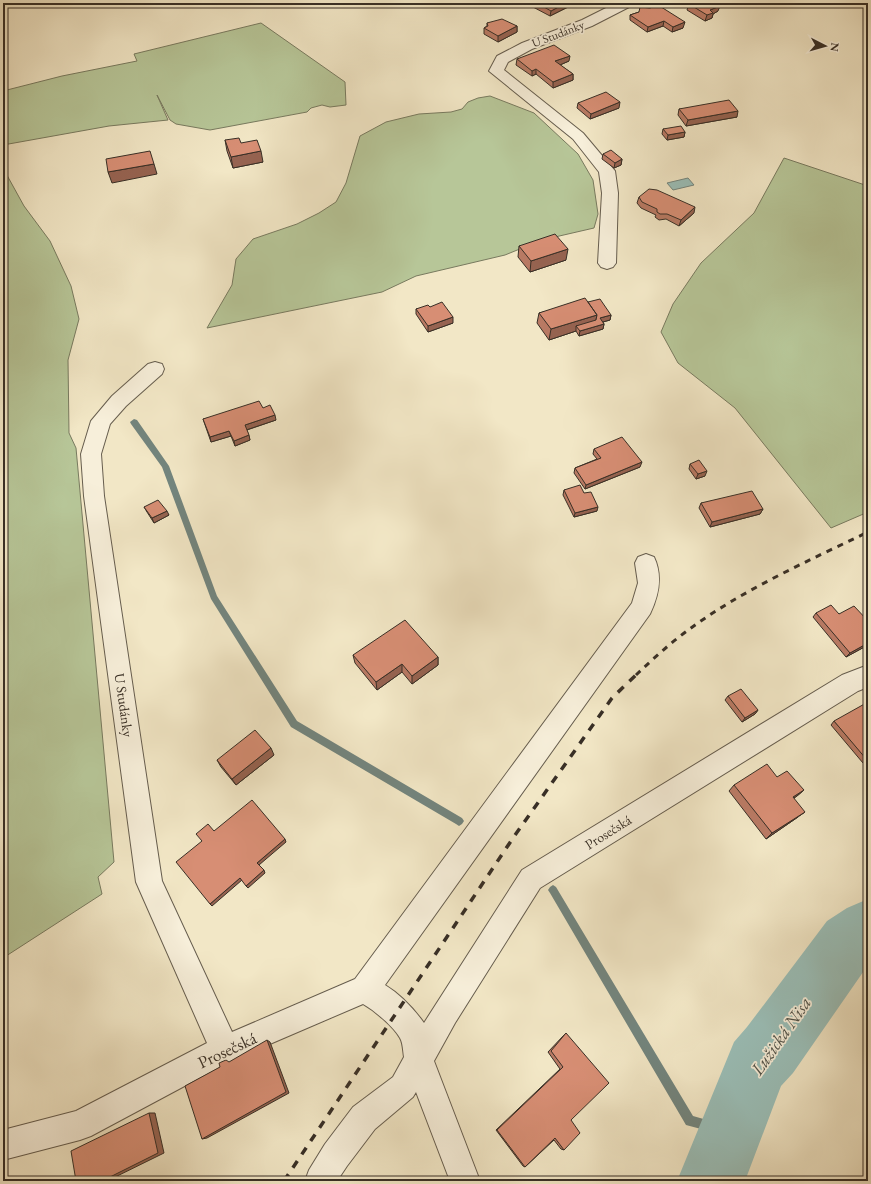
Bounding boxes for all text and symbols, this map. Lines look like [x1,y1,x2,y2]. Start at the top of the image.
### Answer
street label: U Studánky [529,16,587,51]
north arrow [805,26,845,66]
text: N [828,42,842,52]
street label: U Studánky [111,672,137,739]
street label: Prosečská [581,810,635,853]
water label: Lužická Nisa [745,992,816,1080]
street label: Prosečská [194,1027,260,1073]

